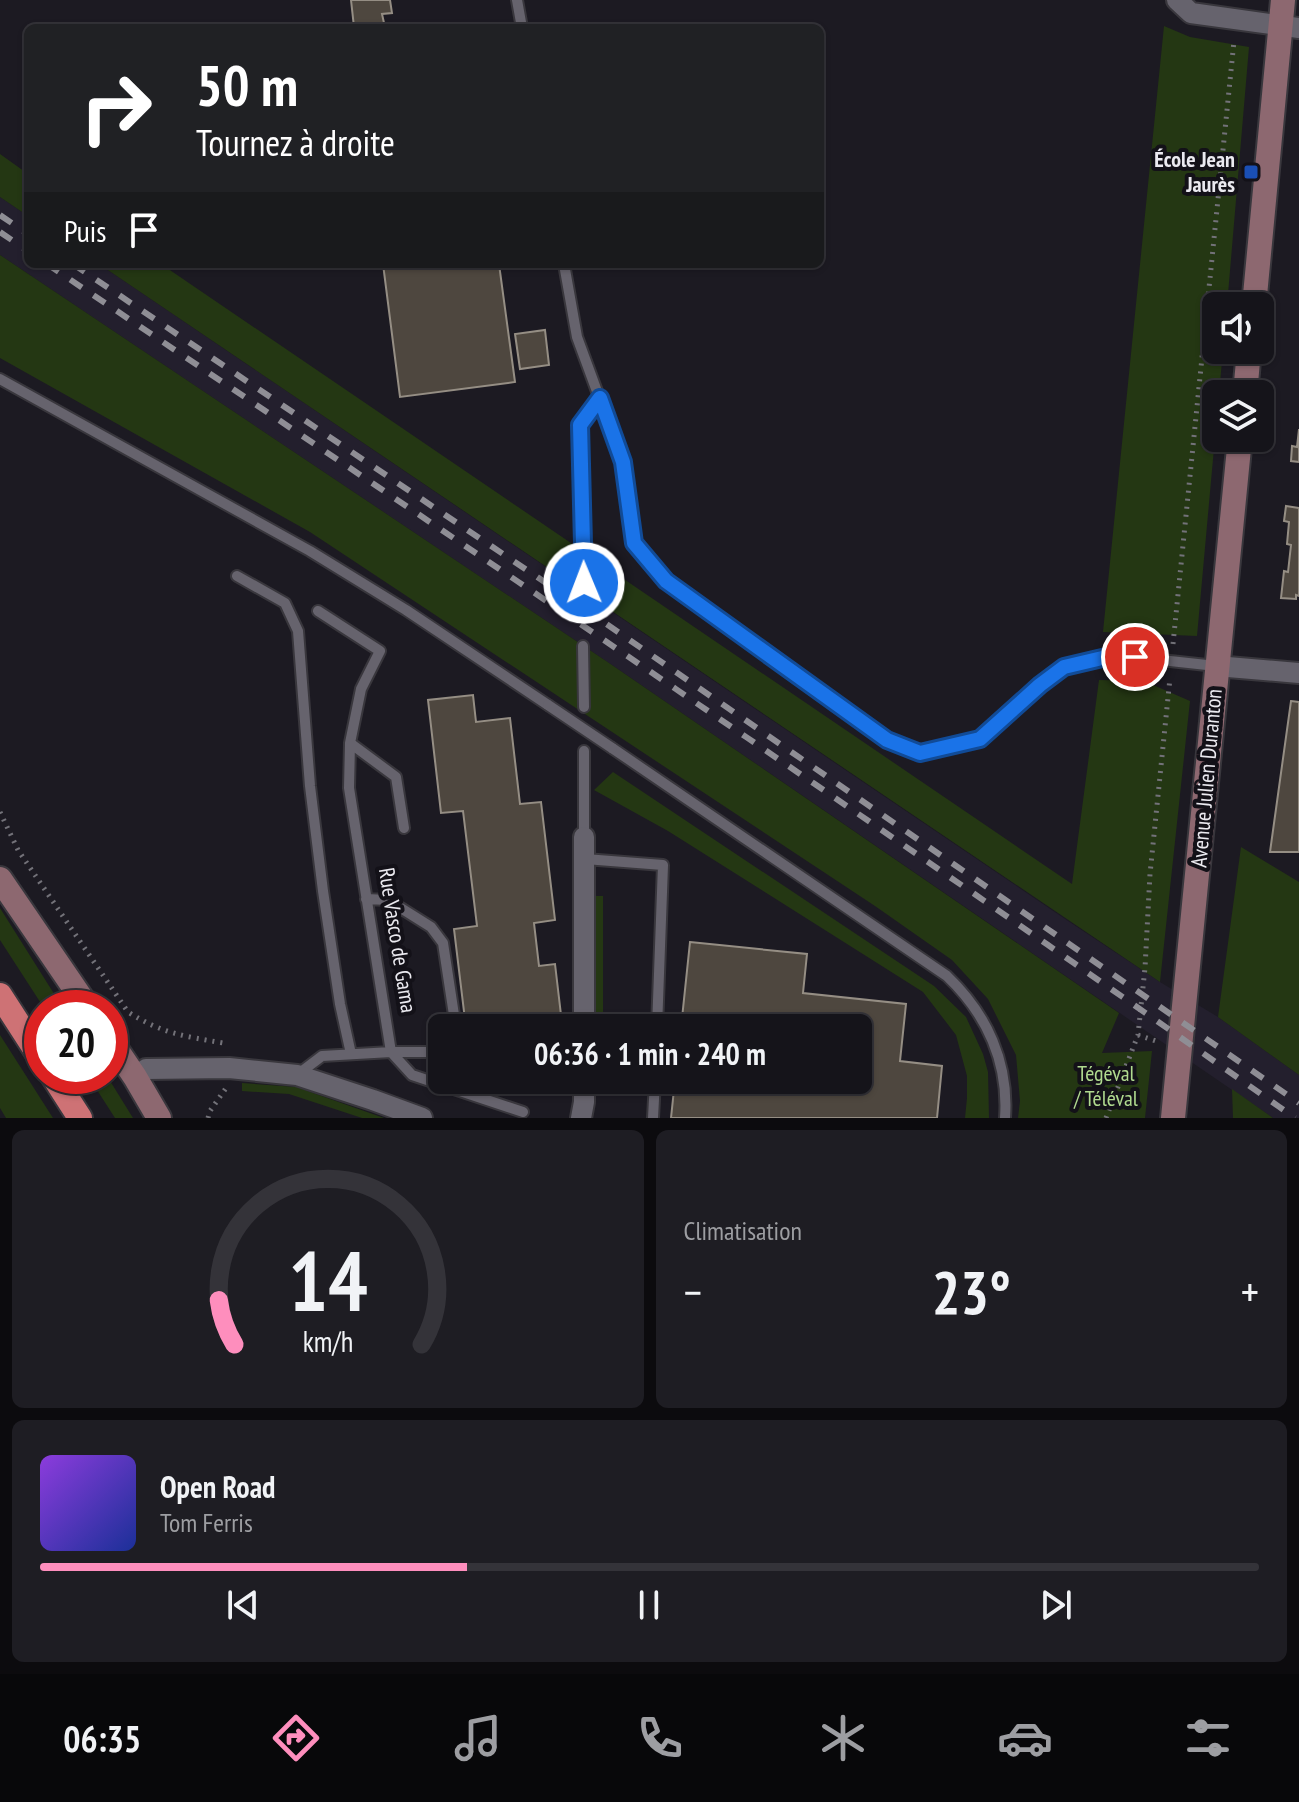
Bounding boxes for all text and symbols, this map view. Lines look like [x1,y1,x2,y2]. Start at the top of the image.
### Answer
text: 50 m [196,49,298,121]
icon: right [64,56,168,160]
text: Tournez à droite [196,119,395,166]
place label: École Jean Jaurès [1154,145,1235,198]
marker: École Jean Jaurès [1242,163,1260,181]
icon: arrive [122,208,166,252]
text: Puis [64,211,106,250]
map controls [1202,292,1274,452]
button: sound [1202,292,1274,364]
button: layers [1202,380,1274,452]
position arrow [542,541,626,625]
pin [1101,623,1169,691]
icon: arrive [1113,635,1157,679]
street label: Avenue Julien Duranton [1184,688,1228,868]
street label: Rue Vasco de Gama [373,865,423,1015]
speed limit sign: 20 [24,990,128,1094]
text: 06:36 · 1 min · 240 m [534,1034,766,1073]
park label: Tégéval / Téléval [1073,1059,1139,1112]
text: Climatisation [684,1214,802,1247]
text: 14 [288,1226,368,1334]
text: 23° [932,1253,1011,1331]
text: − [684,1263,702,1320]
text: + [1241,1263,1259,1320]
text: km/h [302,1323,353,1360]
text: Open Road [160,1467,275,1506]
text: Tom Ferris [160,1506,253,1539]
icon: previous [221,1583,265,1627]
icon: pause [627,1583,671,1627]
icon: next [1034,1583,1078,1627]
icon: directions [268,1710,324,1766]
icon: music [450,1710,506,1766]
icon: phone [632,1710,688,1766]
icon: climate [815,1710,871,1766]
icon: car [997,1710,1053,1766]
icon: filters [1180,1710,1236,1766]
text: 06:35 [63,1715,141,1762]

